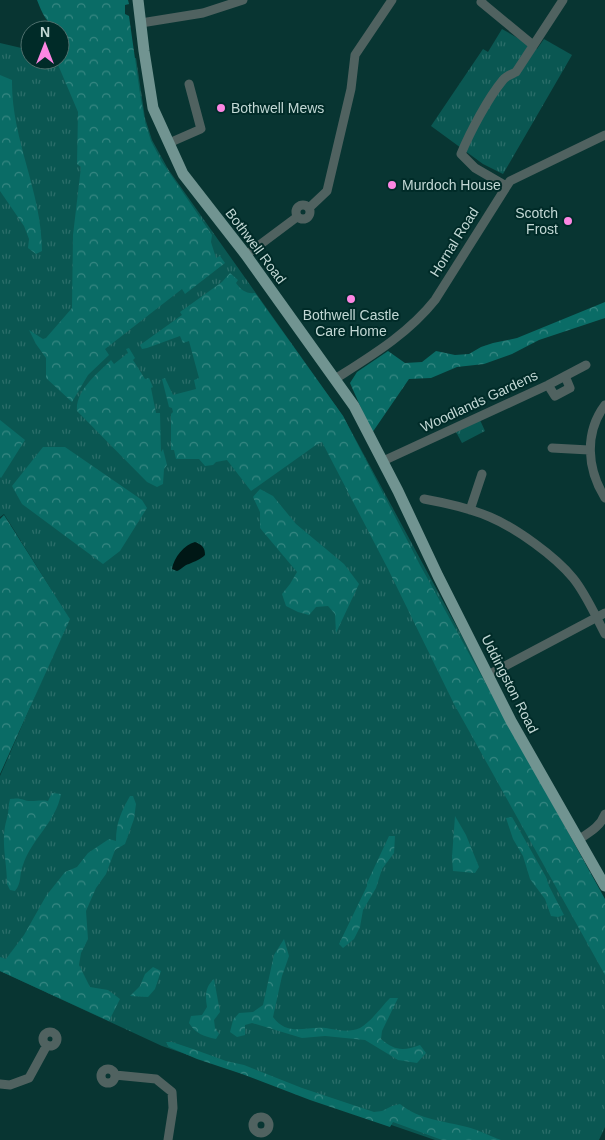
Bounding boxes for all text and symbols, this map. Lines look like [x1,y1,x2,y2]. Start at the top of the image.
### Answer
north arrow [20,20,70,70]
text: N [40,24,50,40]
place label: Bothwell Mews [231,100,324,116]
marker: Bothwell Mews [215,102,227,114]
place label: Murdoch House [402,177,501,193]
marker: Murdoch House [386,179,398,191]
street label: Hornal Road [426,204,482,280]
street label: Bothwell Road [222,205,290,287]
place label: Scotch Frost [515,205,558,237]
marker: Scotch Frost [562,215,574,227]
marker: Bothwell Castle Care Home [345,293,357,305]
place label: Bothwell Castle Care Home [303,307,399,339]
street label: Woodlands Gardens [418,367,540,435]
street label: Uddingston Road [478,632,542,736]

